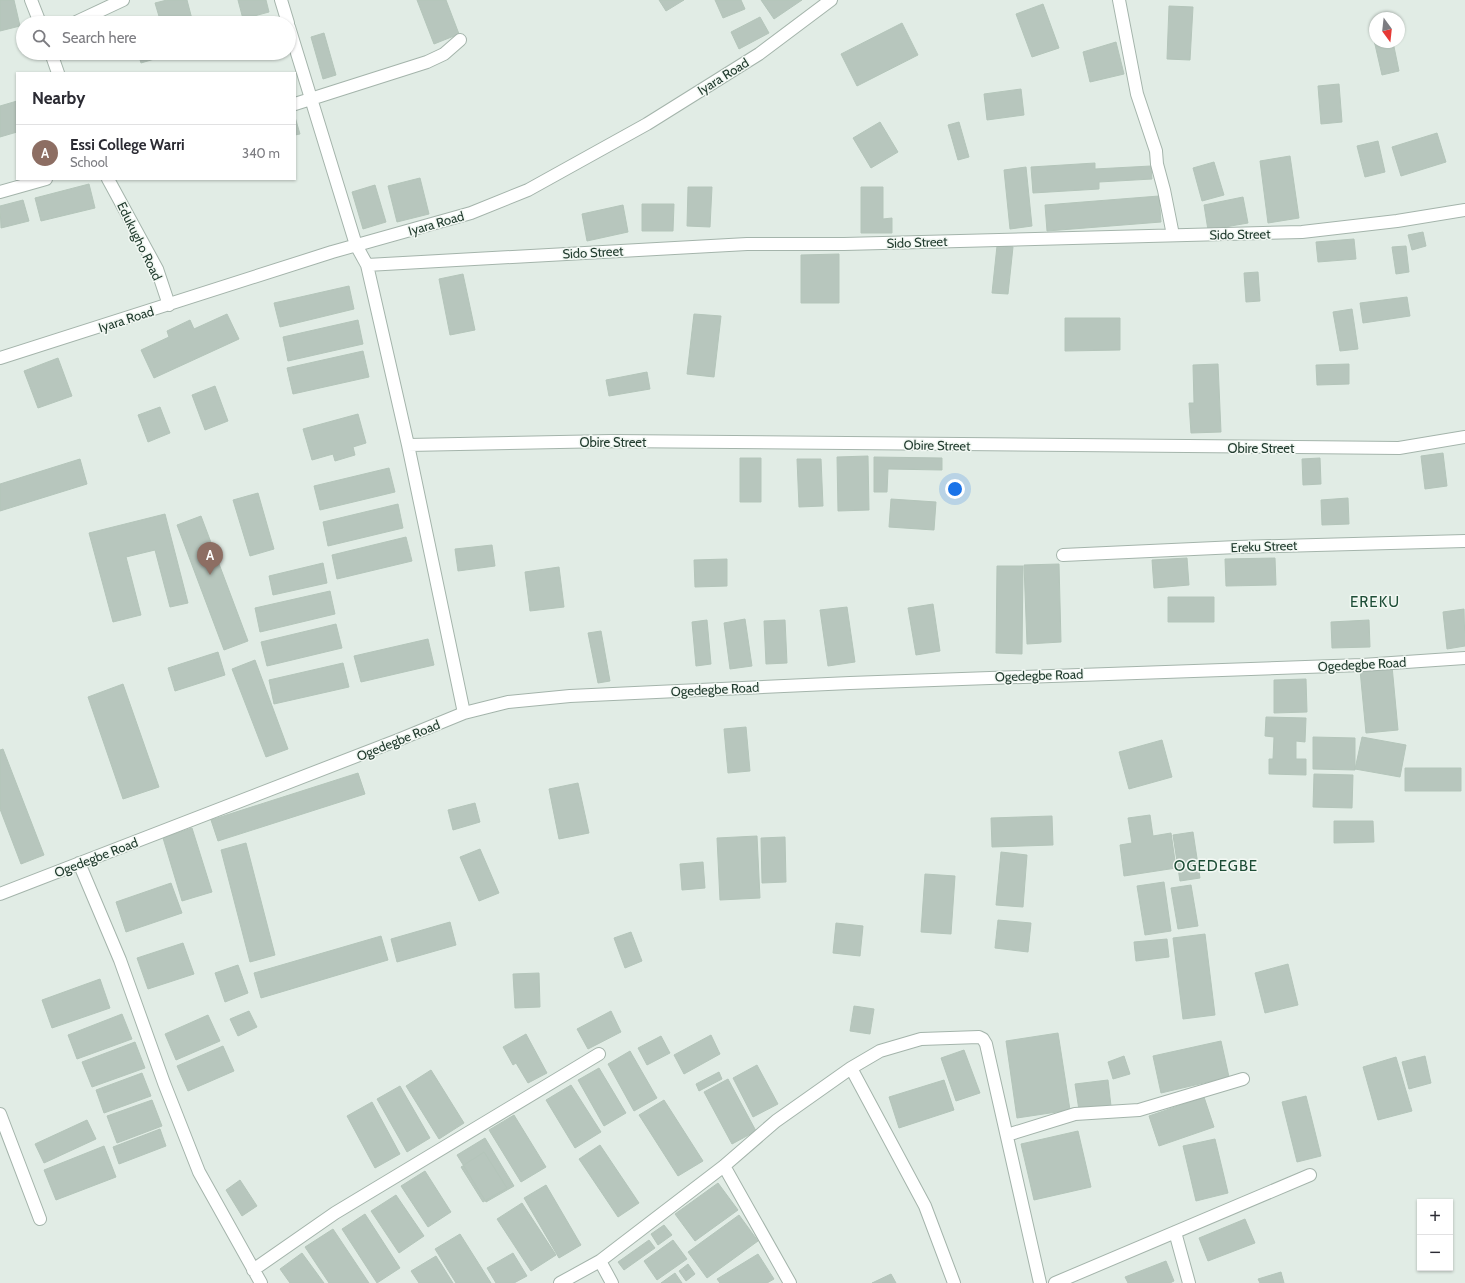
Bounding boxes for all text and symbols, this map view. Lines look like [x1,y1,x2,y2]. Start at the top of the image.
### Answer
north arrow [1369,12,1405,48]
search box [16,16,296,60]
icon: search [30,27,52,49]
text: Search here [62,29,137,47]
street label: Iyara Road [694,54,752,98]
text: Nearby [32,88,85,108]
text: Essi College Warri [70,136,185,154]
text: A [41,145,49,161]
text: 340 m [242,145,280,161]
text: School [70,154,108,170]
street label: Edukugho Road [114,199,166,283]
street label: Iyara Road [406,207,466,239]
street label: Sido Street [1209,225,1271,243]
street label: Sido Street [886,233,948,251]
street label: Sido Street [562,242,624,262]
street label: Iyara Road [96,303,156,335]
street label: Obire Street [580,434,647,450]
street label: Obire Street [903,436,971,454]
street label: Obire Street [1228,440,1295,456]
your location [945,479,965,499]
street label: Ereku Street [1230,537,1298,555]
pin: A [197,542,223,575]
district label: EREKU [1350,593,1400,611]
street label: Ogedegbe Road [1317,654,1407,674]
street label: Ogedegbe Road [995,665,1083,685]
street label: Ogedegbe Road [670,679,760,699]
street label: Ogedegbe Road [354,716,442,764]
street label: Ogedegbe Road [52,834,140,880]
district label: OGEDEGBE [1174,857,1258,875]
map controls [1417,1199,1453,1271]
button: + [1417,1199,1453,1235]
button: − [1417,1235,1453,1271]

